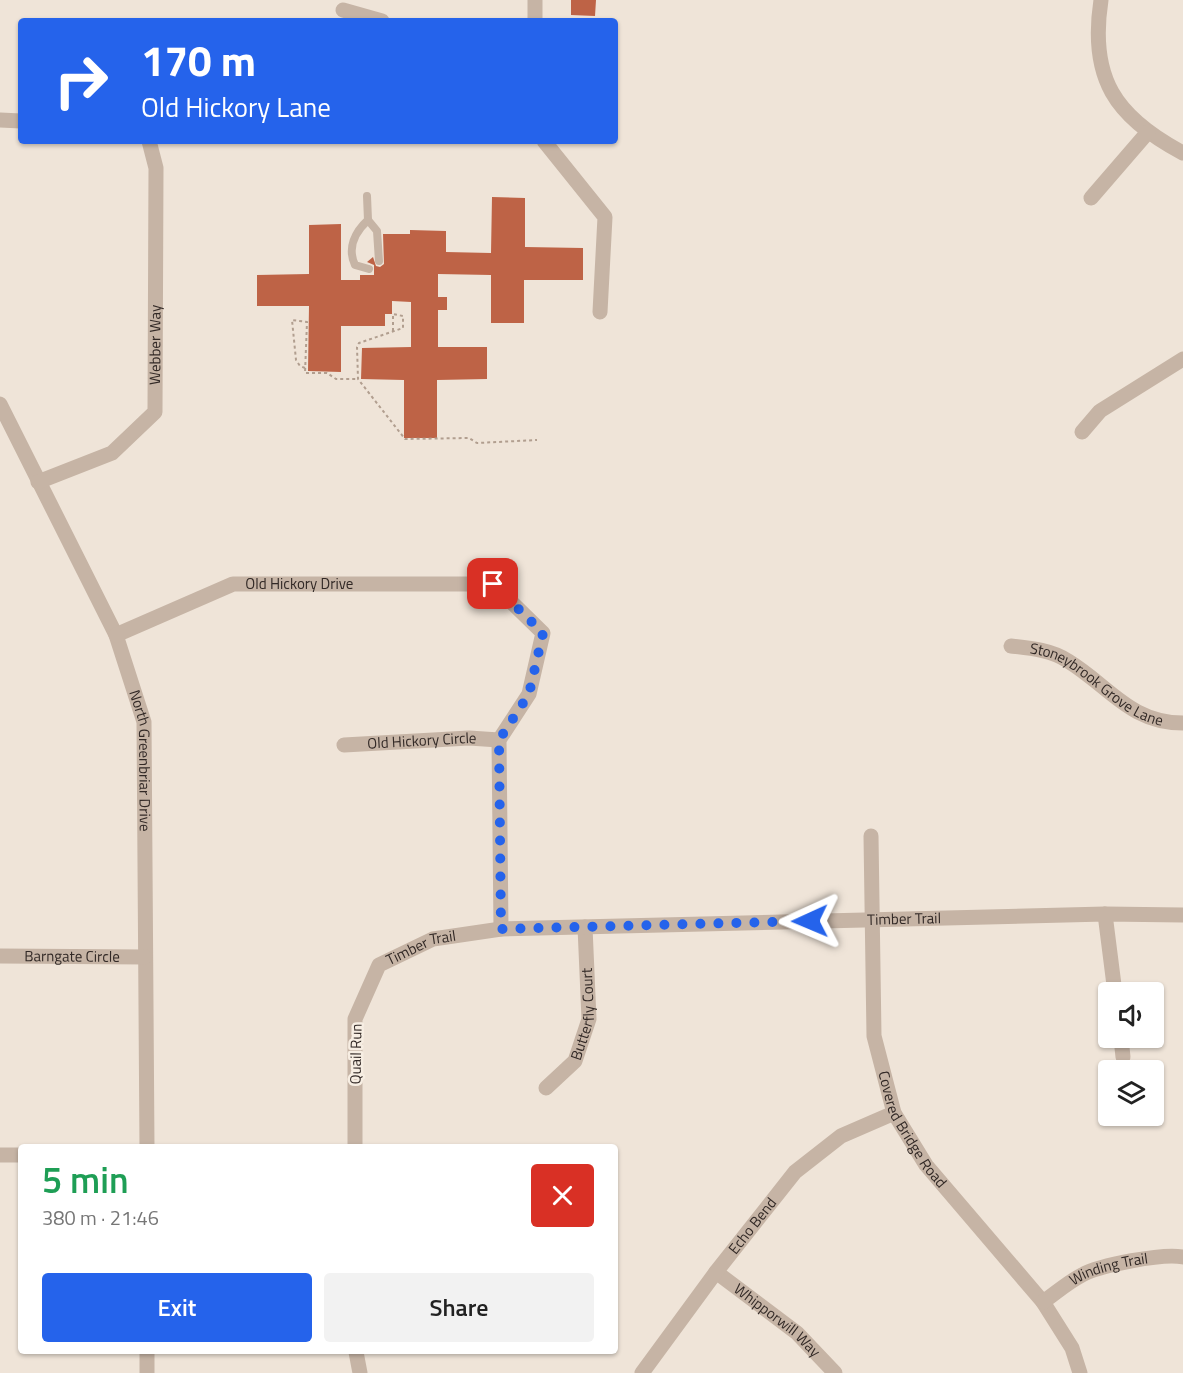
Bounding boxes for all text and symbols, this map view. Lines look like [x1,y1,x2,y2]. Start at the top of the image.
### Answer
text: 170 m [141,28,256,92]
icon: right [42,42,120,120]
text: Old Hickory Lane [141,86,331,127]
street label: Webber Way [143,305,166,385]
pin [467,558,518,609]
icon: arrive [476,567,509,600]
street label: Old Hickory Drive [245,572,353,595]
street label: Stoneybrook Grove Lane [1028,636,1166,732]
street label: North Greenbriar Drive [123,687,157,832]
street label: Old Hickory Circle [367,726,477,755]
position arrow [778,889,842,953]
street label: Timber Trail [867,906,941,931]
street label: Timber Trail [382,924,457,971]
street label: Barngate Circle [24,944,120,968]
street label: Butterfly Court [564,967,600,1063]
map controls [1098,982,1164,1126]
button: sound [1098,982,1164,1048]
street label: Quail Run [343,1023,368,1085]
button: layers [1098,1060,1164,1126]
street label: Covered Bridge Road [873,1068,953,1193]
text: 5 min [42,1152,129,1207]
button: close [531,1164,594,1227]
street label: Echo Bend [722,1192,782,1259]
text: 380 m · 21:46 [42,1202,159,1233]
street label: Winding Trail [1065,1246,1149,1291]
button: Exit [42,1273,312,1342]
button: Share [324,1273,594,1342]
street label: Whipporwill Way [729,1277,826,1362]

